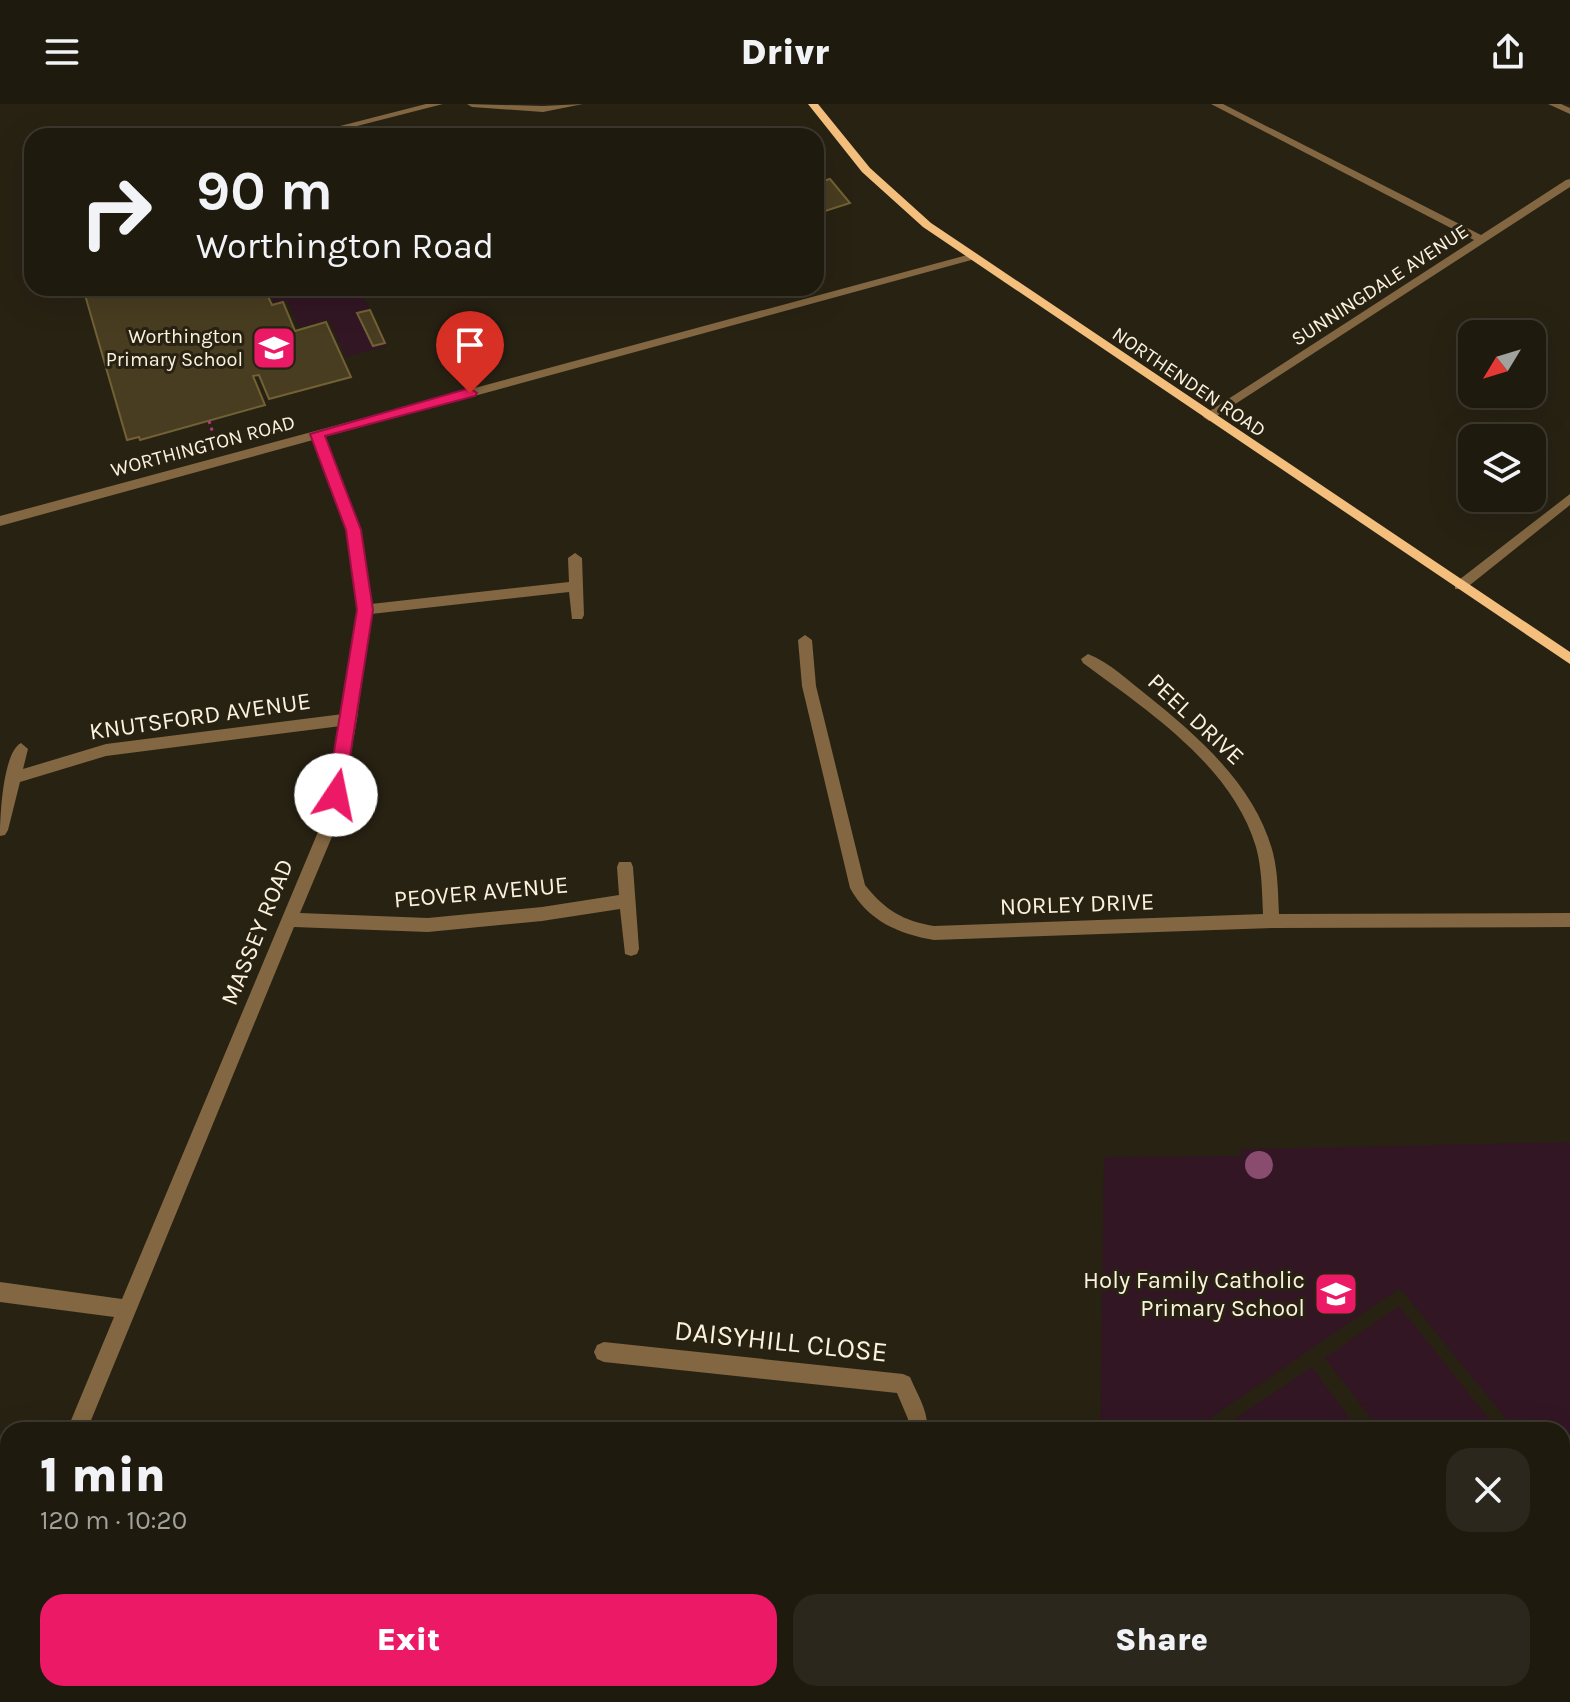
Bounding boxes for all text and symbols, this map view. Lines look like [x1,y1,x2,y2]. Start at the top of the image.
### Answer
icon: menu [40,30,84,74]
icon: share [1486,30,1530,74]
text: Drivr [741,31,829,73]
text: 90 m [196,158,333,223]
icon: right [64,160,168,264]
street label: SUNNINGDALE AVENUE [1287,219,1473,351]
text: Worthington Road [196,225,494,267]
pin [436,311,504,393]
north arrow [1458,320,1546,408]
map controls [1458,320,1546,512]
street label: NORTHENDEN ROAD [1108,322,1270,442]
icon: arrive [448,323,492,367]
school or university icon: Worthington Primary School [250,324,298,372]
place label: Worthington Primary School [106,325,243,371]
street label: WORTHINGTON ROAD [108,410,298,482]
button: layers [1458,424,1546,512]
street label: PEEL DRIVE [1142,667,1250,771]
street label: KNUTSFORD AVENUE [88,687,312,745]
position arrow [294,753,378,837]
street label: MASSEY ROAD [215,855,299,1009]
street label: PEOVER AVENUE [393,870,569,914]
street label: NORLEY DRIVE [999,887,1155,921]
place label: Holy Family Catholic Primary School [1083,1266,1305,1322]
school or university icon: Holy Family Catholic Primary School [1312,1270,1360,1318]
street label: DAISYHILL CLOSE [673,1313,889,1369]
text: 1 min [40,1447,166,1503]
button: close [1446,1448,1530,1532]
text: 120 m · 10:20 [40,1505,187,1536]
button: Exit [40,1594,777,1686]
button: Share [793,1594,1530,1686]

